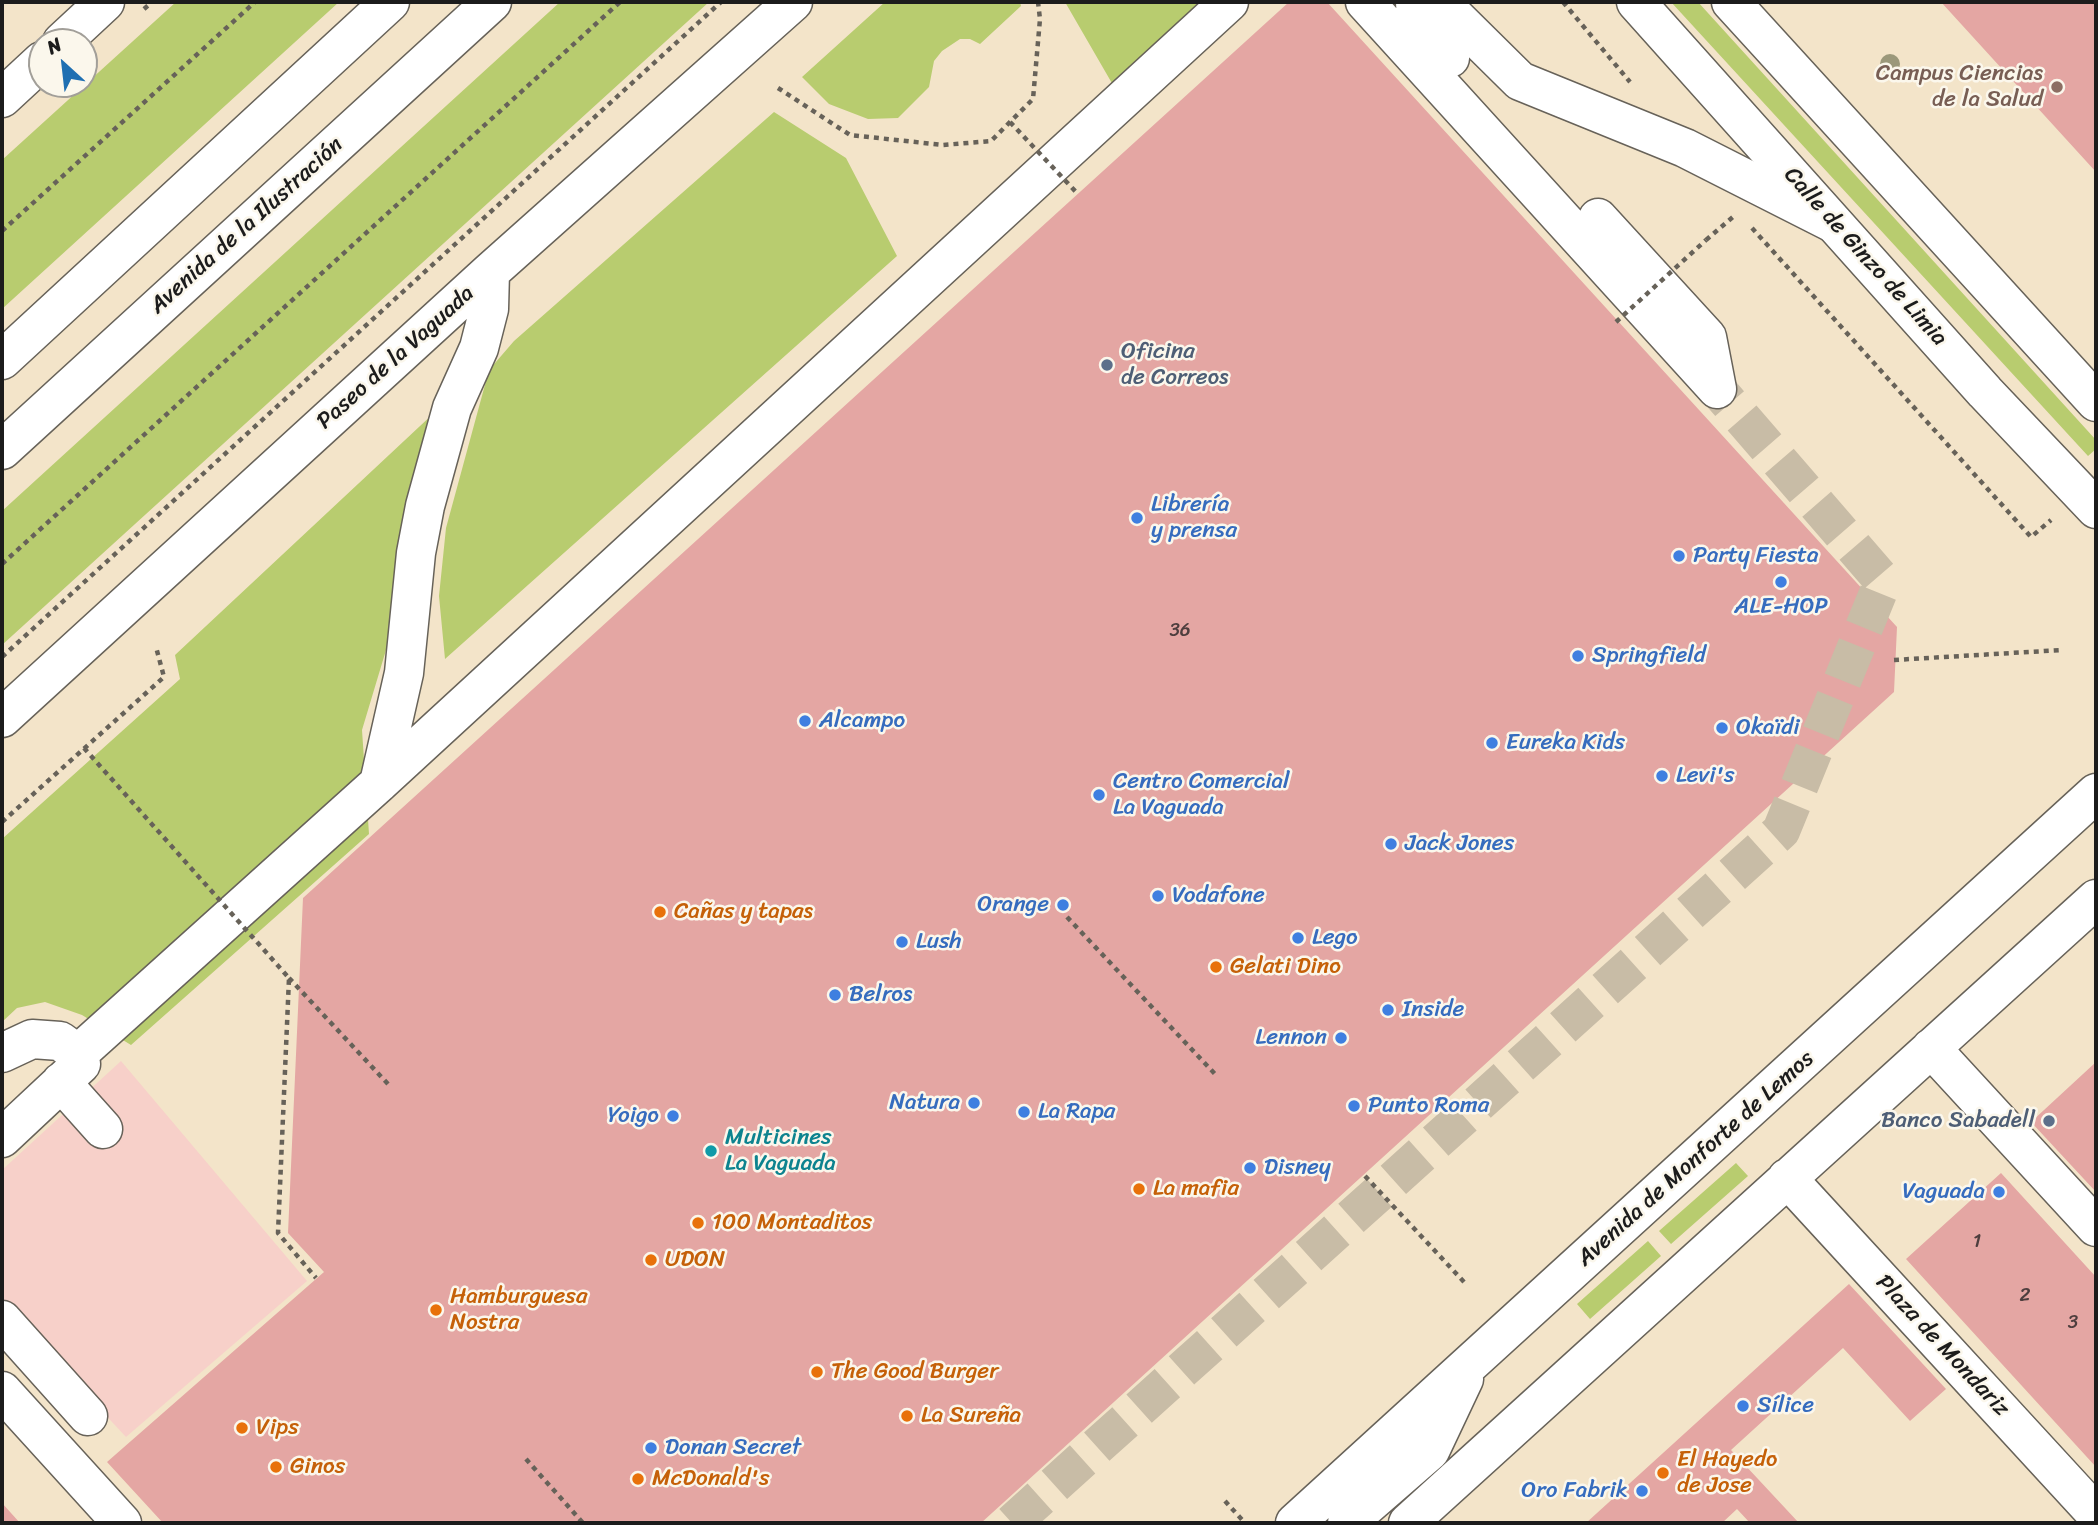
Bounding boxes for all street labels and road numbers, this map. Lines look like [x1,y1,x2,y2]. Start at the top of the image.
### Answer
street label: Avenida de la Ilustración [145,132,349,320]
street label: Calle de Ginzo de Limia [1778,162,1952,352]
street label: Paseo de la Vaguada [312,280,480,436]
street label: Avenida de Monforte de Lemos [1572,1045,1820,1273]
street label: Plaza de Mondariz [1869,1269,2015,1423]

